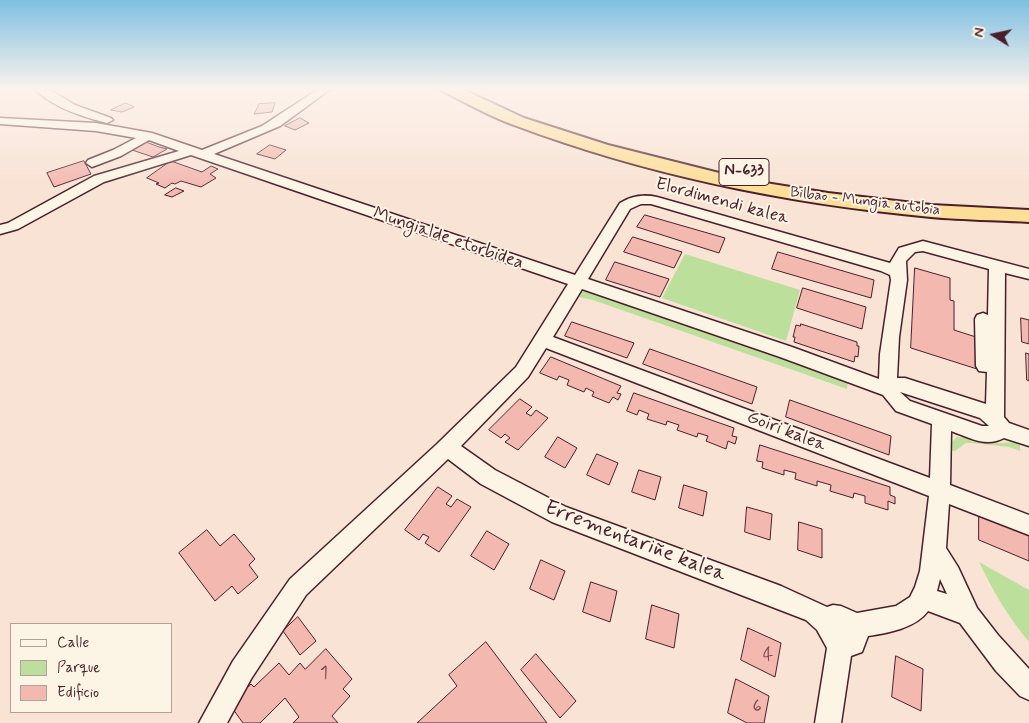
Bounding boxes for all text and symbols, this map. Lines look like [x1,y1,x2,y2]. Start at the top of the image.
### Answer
north arrow [969,10,1019,60]
text: N [970,26,989,39]
road number: N-633 [719,158,769,186]
street label: Elordimendi kalea [653,174,791,230]
street label: Bilbao - Mungia autobia [789,184,941,220]
street label: Mungialde etorbidea [370,203,526,275]
street label: Goiri kalea [743,407,829,457]
street label: Errementariñe kalea [541,496,729,588]
legend [10,623,172,713]
text: Calle [57,633,89,653]
house number: 4 [763,645,773,667]
text: Parque [57,658,100,678]
house number: 1 [320,663,328,685]
text: Edificio [57,683,99,703]
house number: 6 [752,696,762,718]

